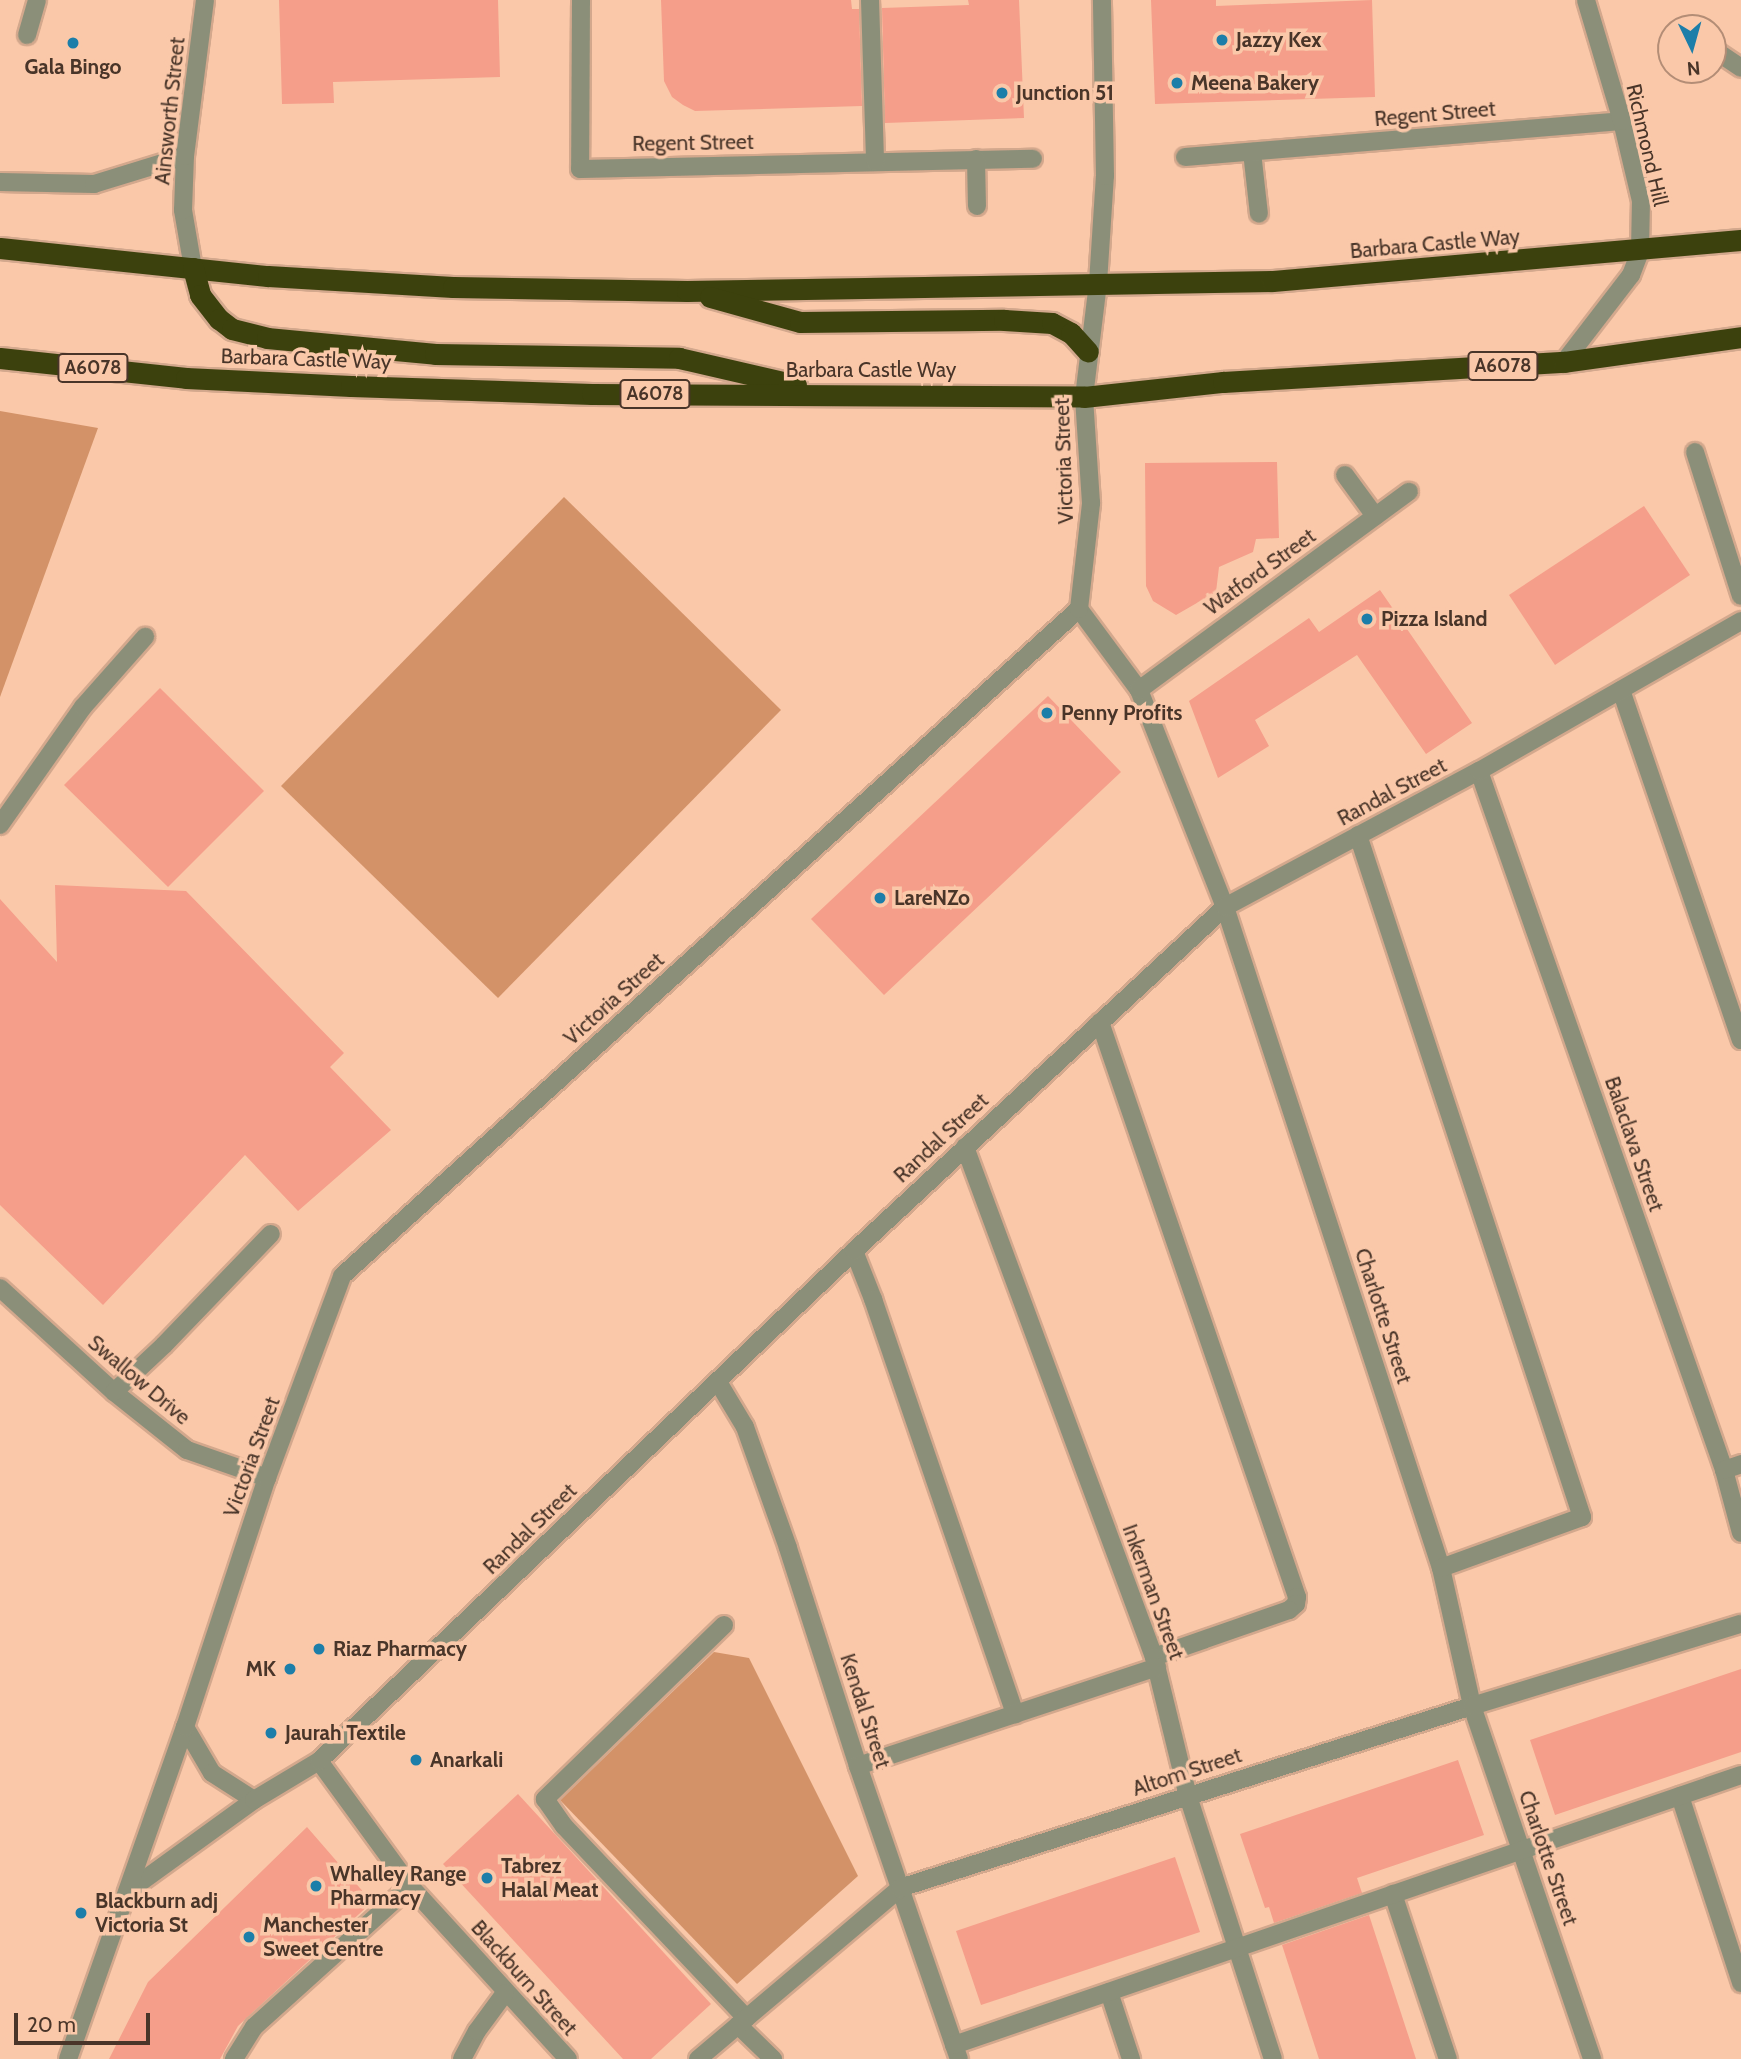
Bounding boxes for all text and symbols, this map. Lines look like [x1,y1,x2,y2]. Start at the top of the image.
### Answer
north arrow [1657,14,1727,84]
place label: Jazzy Kex [1236,27,1321,53]
marker: Jazzy Kex [1214,32,1230,48]
marker: Gala Bingo [65,35,81,51]
street label: Ainsworth Street [150,36,190,186]
place label: Gala Bingo [24,54,122,80]
text: N [1686,56,1701,80]
place label: Meena Bakery [1191,70,1319,96]
marker: Meena Bakery [1169,75,1185,91]
place label: Junction 51 [1016,80,1114,106]
street label: Richmond Hill [1621,81,1673,209]
marker: Junction 51 [994,85,1010,101]
street label: Regent Street [1373,96,1497,132]
street label: Regent Street [632,129,754,157]
street label: Barbara Castle Way [1349,224,1521,264]
street label: Barbara Castle Way [220,343,392,375]
road number: A6078 [1466,350,1540,382]
road number: A6078 [56,352,130,384]
street label: Barbara Castle Way [786,357,956,383]
road number: A6078 [618,378,692,410]
street label: Victoria Street [1049,398,1079,524]
street label: Watford Street [1200,523,1320,621]
place label: Pizza Island [1381,606,1488,632]
marker: Pizza Island [1359,611,1375,627]
place label: Penny Profits [1061,700,1182,726]
marker: Penny Profits [1039,705,1055,721]
street label: Randal Street [1333,753,1451,831]
place label: LareNZo [894,885,970,911]
marker: LareNZo [872,890,888,906]
street label: Victoria Street [559,947,669,1051]
street label: Balaclava Street [1599,1073,1669,1215]
street label: Randal Street [889,1088,993,1188]
street label: Charlotte Street [1349,1245,1417,1387]
street label: Swallow Drive [83,1330,195,1430]
street label: Victoria Street [219,1393,285,1521]
street label: Randal Street [478,1478,582,1580]
street label: Inkerman Street [1117,1521,1189,1663]
place label: Riaz Pharmacy [333,1636,467,1662]
marker: Riaz Pharmacy [311,1641,327,1657]
street label: Kendal Street [835,1650,895,1772]
place label: MK [245,1656,276,1682]
marker: MK [282,1661,298,1677]
place label: Jaurah Textile [285,1720,406,1746]
marker: Jaurah Textile [263,1725,279,1741]
street label: Altom Street [1129,1743,1245,1801]
place label: Anarkali [430,1747,503,1773]
marker: Anarkali [408,1752,424,1768]
street label: Charlotte Street [1513,1787,1583,1929]
place label: Tabrez Halal Meat [501,1853,598,1903]
place label: Whalley Range Pharmacy [330,1861,466,1911]
marker: Tabrez Halal Meat [479,1870,495,1886]
marker: Whalley Range Pharmacy [308,1878,324,1894]
place label: Blackburn adj Victoria St [95,1888,218,1938]
marker: Blackburn adj Victoria St [73,1905,89,1921]
place label: Manchester Sweet Centre [263,1912,383,1962]
street label: Blackburn Street [466,1915,582,2041]
marker: Manchester Sweet Centre [241,1929,257,1945]
scale bar [18,2000,154,2044]
text: 20 m [27,2012,76,2037]

